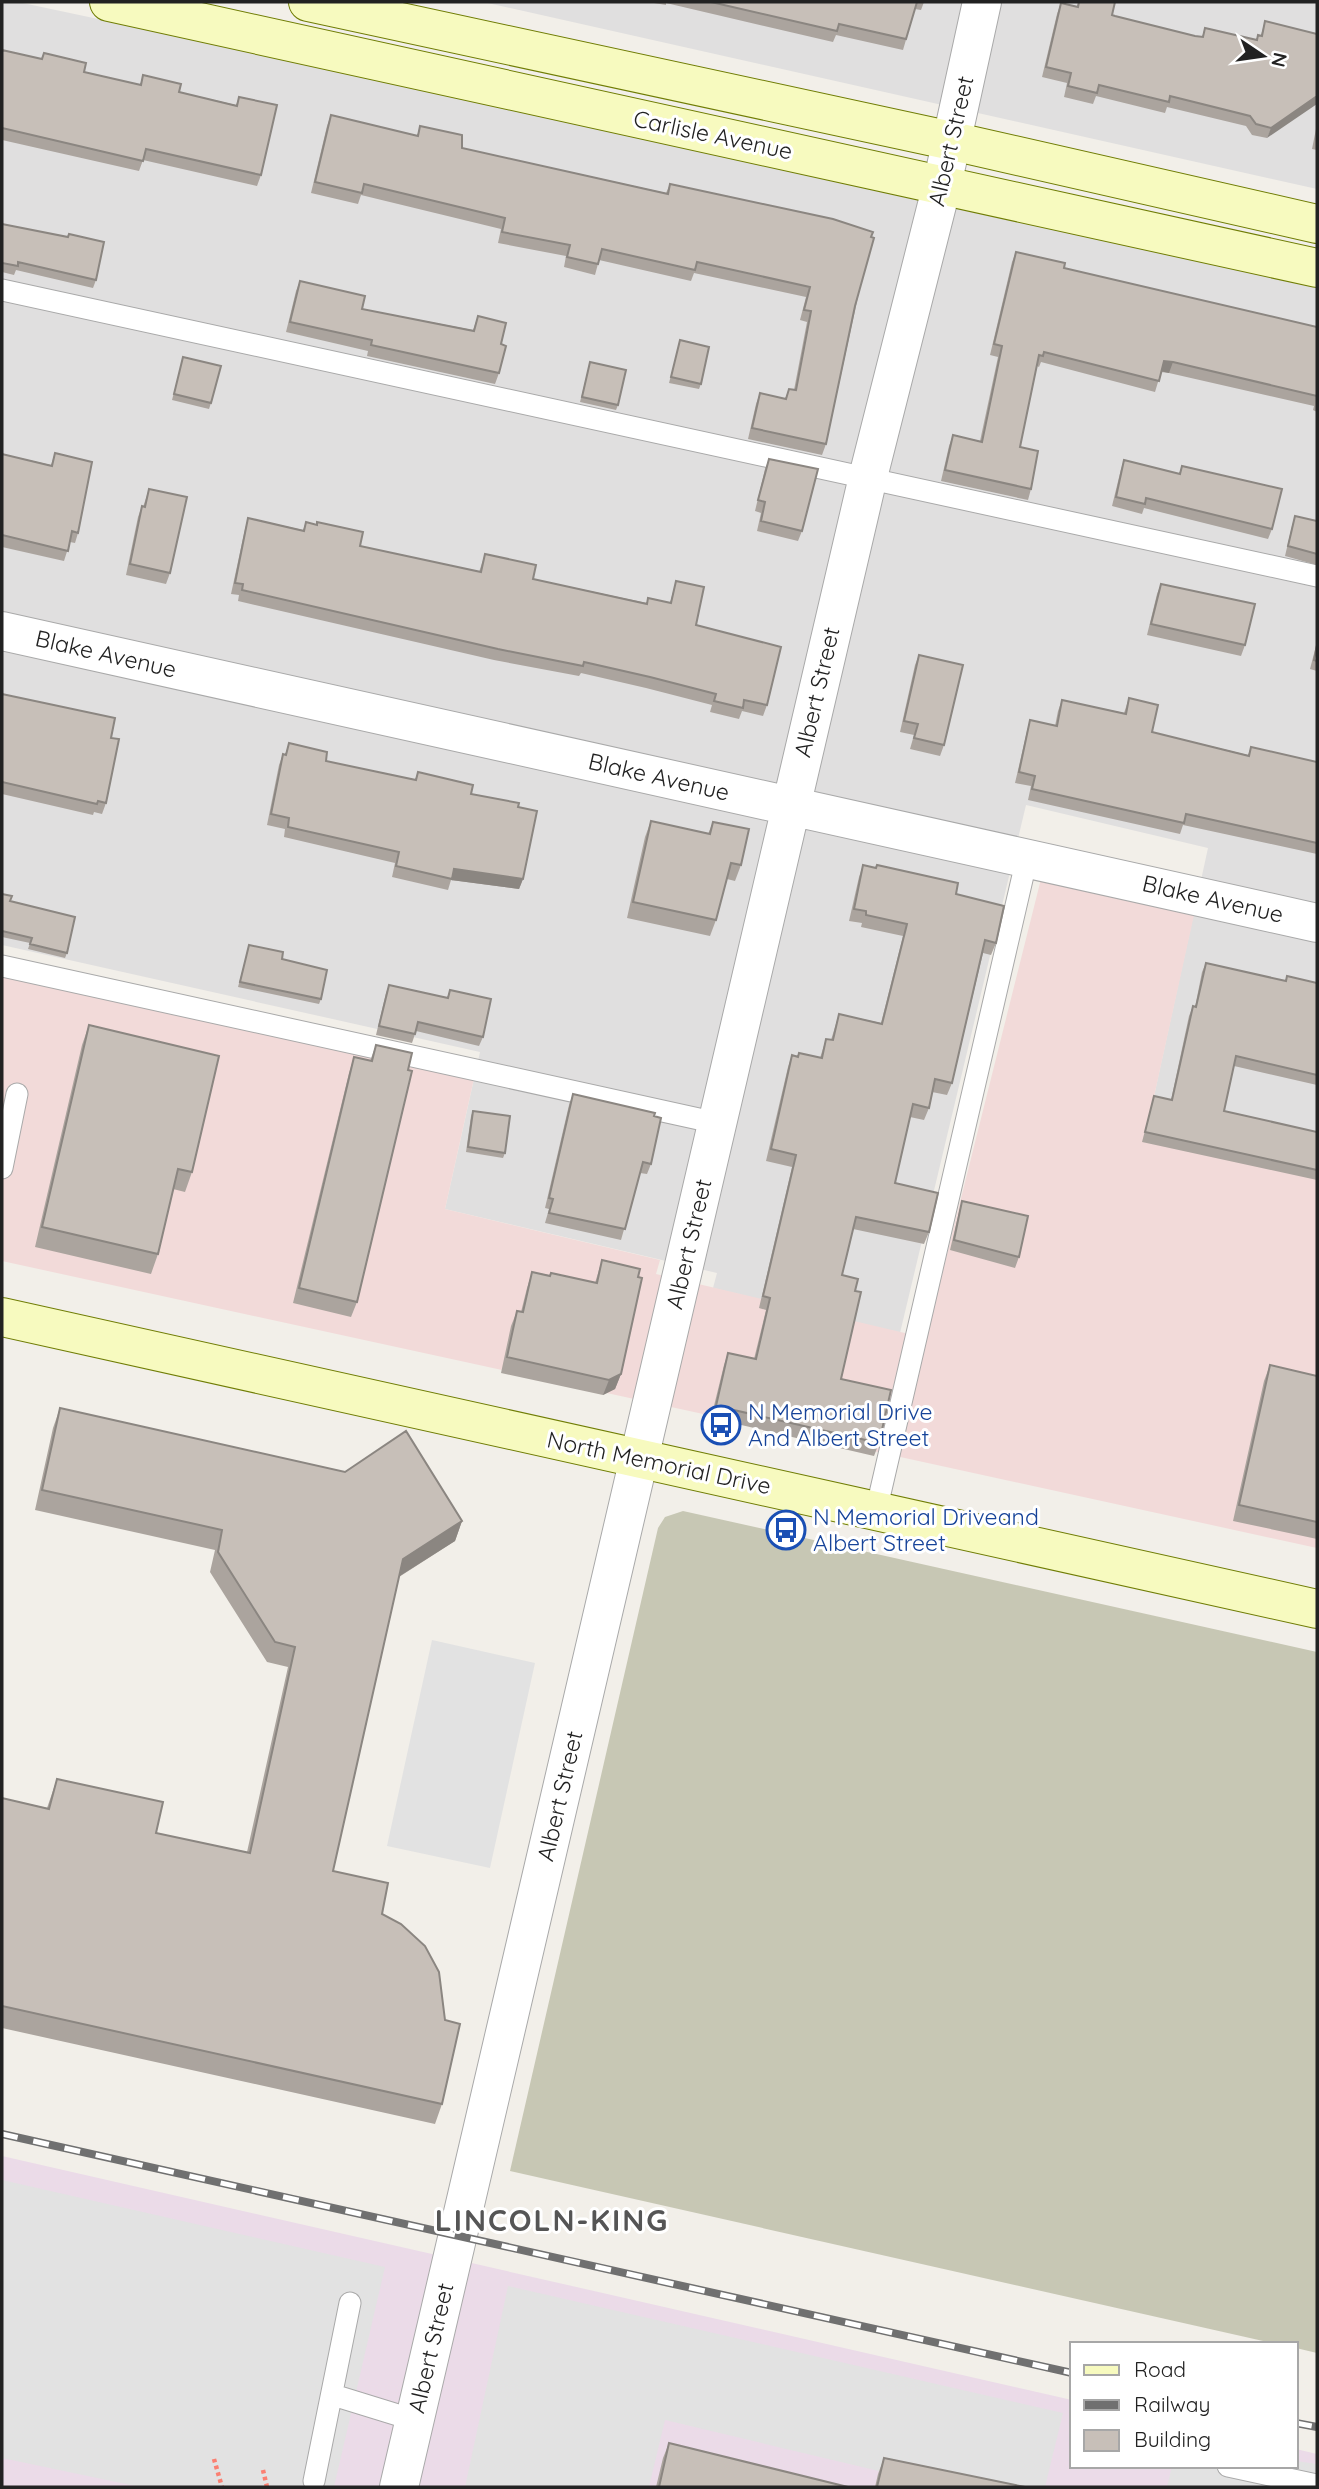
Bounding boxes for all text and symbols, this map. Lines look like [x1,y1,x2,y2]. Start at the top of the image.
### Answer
north arrow [1228,21,1298,91]
text: N [1266,50,1293,69]
street label: Albert Street [921,73,980,209]
street label: Carlisle Avenue [631,104,795,166]
street label: Blake Avenue [33,623,179,684]
street label: Albert Street [787,624,846,760]
street label: Blake Avenue [586,746,732,807]
street label: Blake Avenue [1140,868,1286,929]
street label: Albert Street [659,1176,718,1312]
place label: N Memorial Drive And Albert Street [748,1397,933,1452]
bus stop icon: N Memorial Drive And Albert Street [700,1404,742,1446]
street label: North Memorial Drive [544,1425,774,1500]
place label: N Memorial Driveand Albert Street [813,1502,1039,1557]
bus stop icon: N Memorial Driveand Albert Street [765,1509,807,1551]
street label: Albert Street [530,1728,589,1864]
district label: LINCOLN-KING [435,2201,669,2239]
street label: Albert Street [401,2280,460,2416]
legend [1070,2342,1298,2468]
text: Road [1134,2356,1186,2382]
text: Railway [1134,2391,1210,2417]
text: Building [1134,2426,1211,2452]

